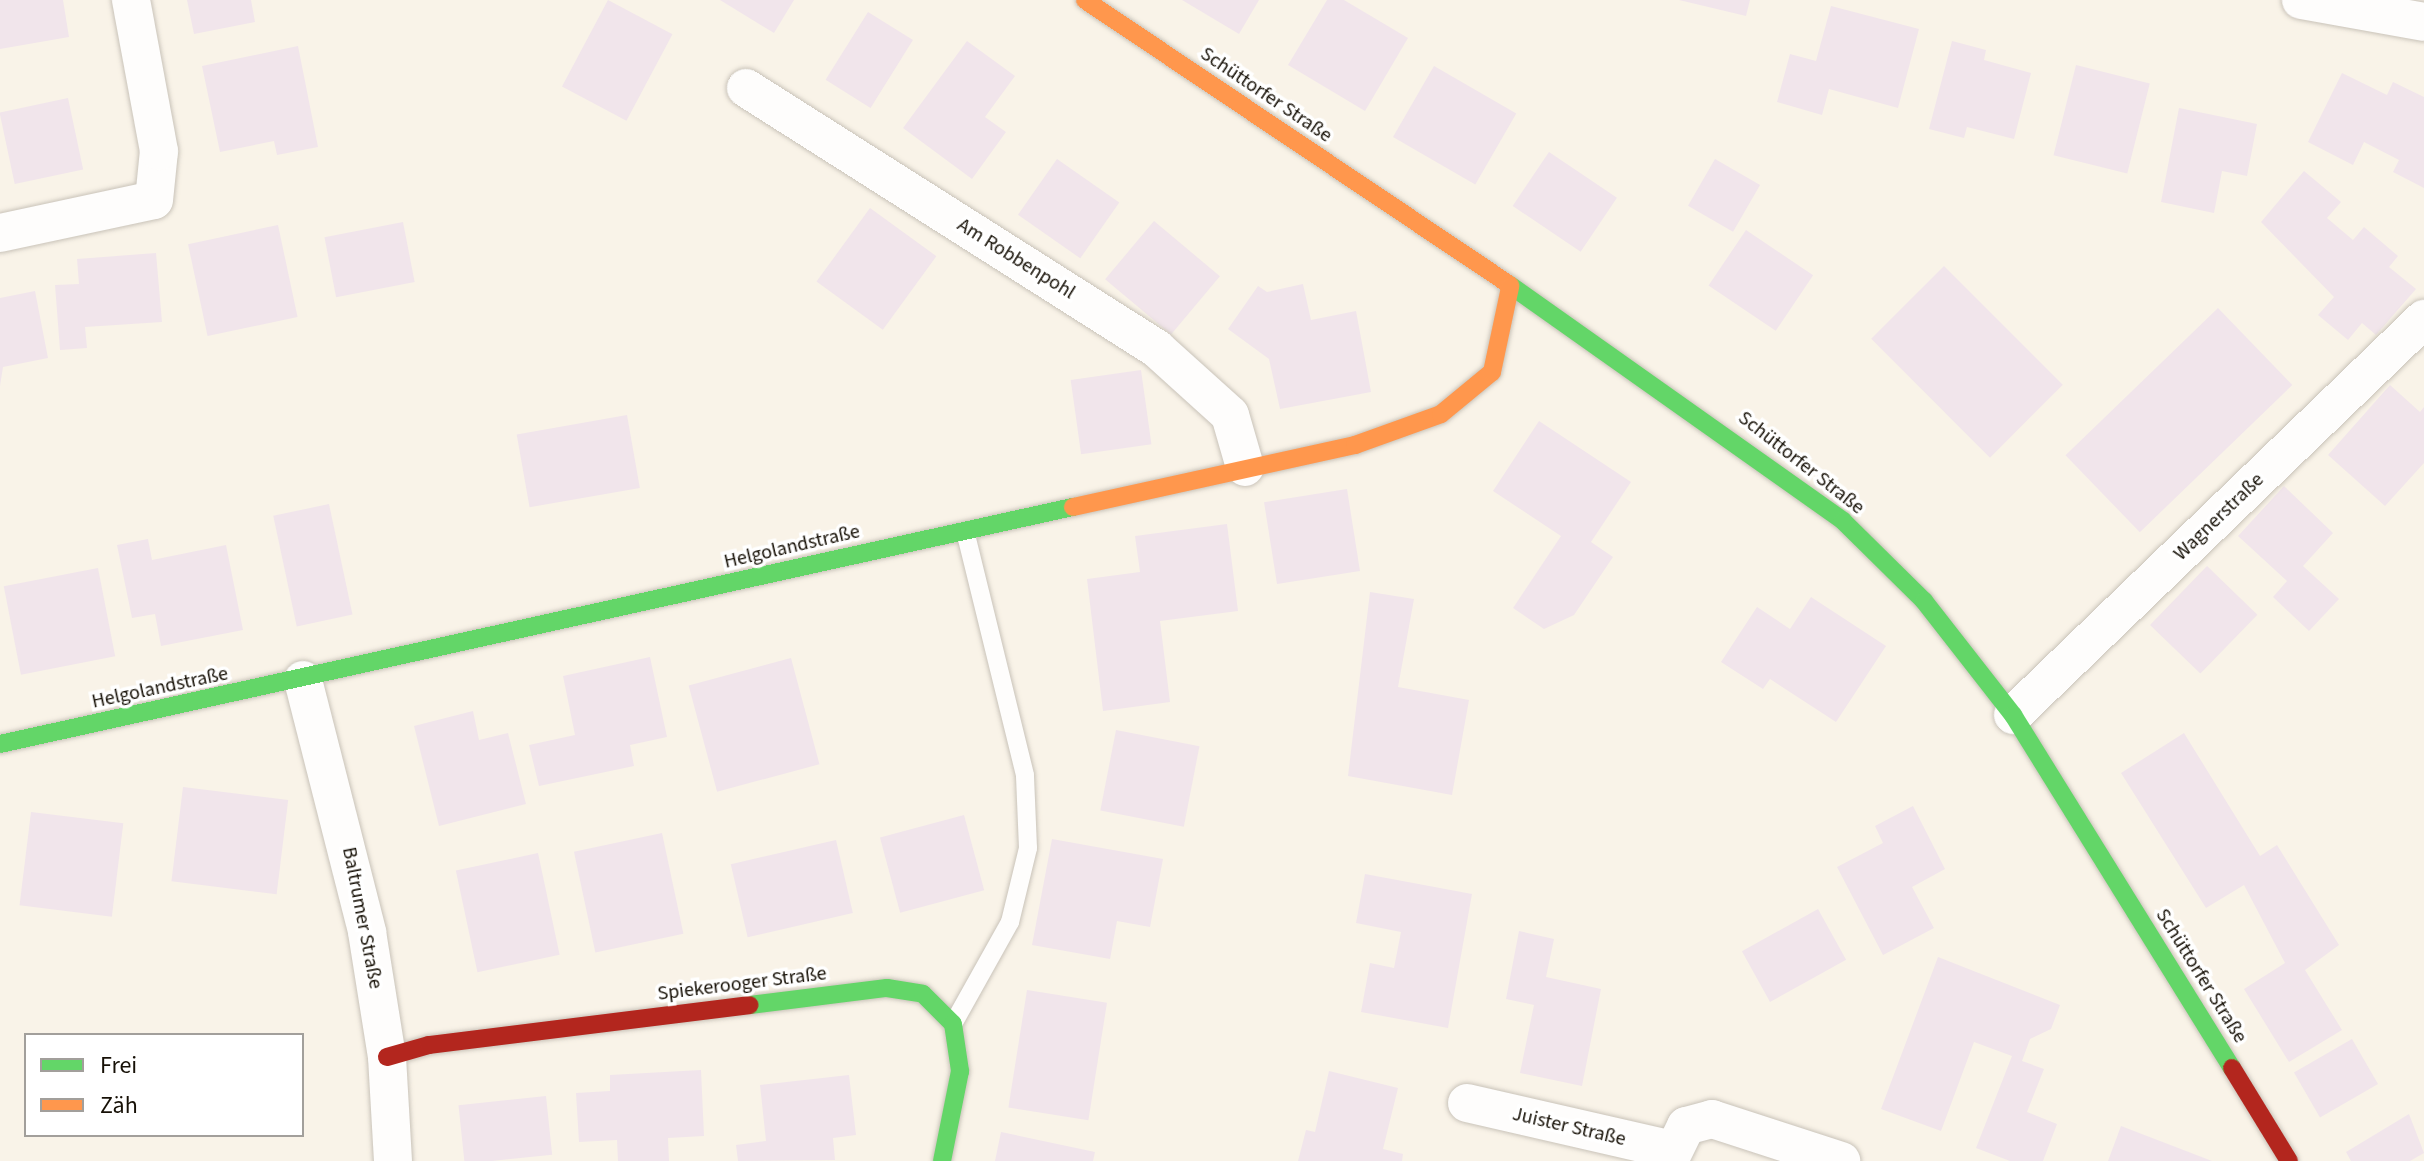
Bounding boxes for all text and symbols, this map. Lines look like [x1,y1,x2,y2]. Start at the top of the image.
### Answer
street label: Schüttorfer Straße [1196,42,1336,148]
street label: Am Robbenpohl [953,213,1079,305]
street label: Schüttorfer Straße [1733,406,1869,520]
street label: Wagnerstraße [2169,468,2269,566]
street label: Helgolandstraße [722,520,862,574]
street label: Helgolandstraße [90,662,230,714]
street label: Baltrumer Straße [336,845,388,991]
street label: Schüttorfer Straße [2150,904,2252,1048]
street label: Spiekerooger Straße [656,962,828,1006]
legend [24,1033,304,1137]
text: Frei [100,1048,137,1083]
text: Zäh [100,1088,138,1123]
street label: Juister Straße [1510,1102,1628,1152]

